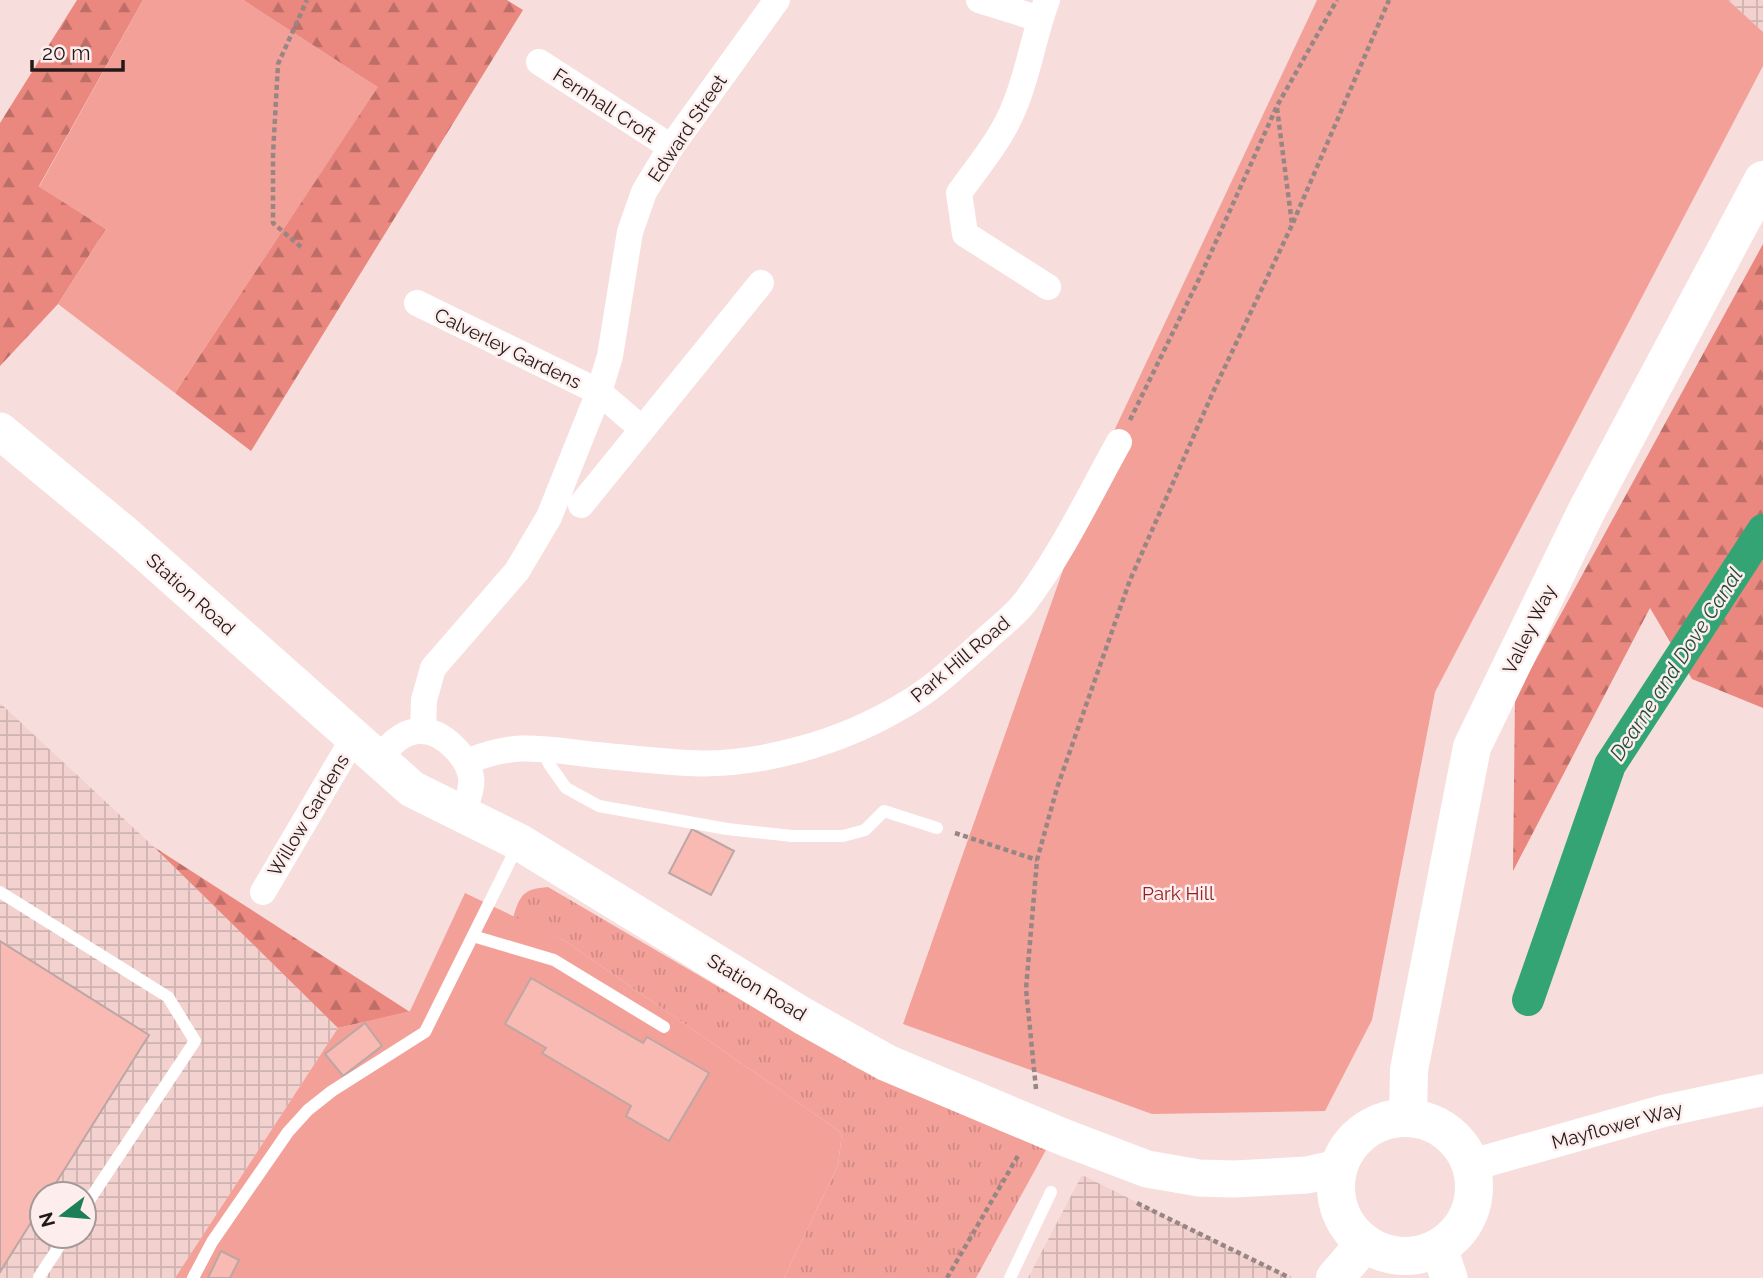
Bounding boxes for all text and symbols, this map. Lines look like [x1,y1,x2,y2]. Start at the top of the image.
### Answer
scale bar [32,28,122,72]
text: 20 m [42,40,90,65]
street label: Fernhall Croft [549,63,661,147]
street label: Edward Street [643,70,731,186]
street label: Calverley Gardens [431,303,585,393]
street label: Station Road [142,549,240,639]
water label: Dearne and Dove Canal [1604,563,1748,765]
street label: Valley Way [1498,581,1560,677]
street label: Park Hill Road [906,611,1014,707]
street label: Willow Gardens [263,750,353,880]
park label: Park Hill [1142,882,1215,904]
street label: Station Road [704,949,810,1025]
street label: Mayflower Way [1549,1097,1685,1153]
north arrow [28,1180,98,1250]
text: N [34,1210,59,1230]

